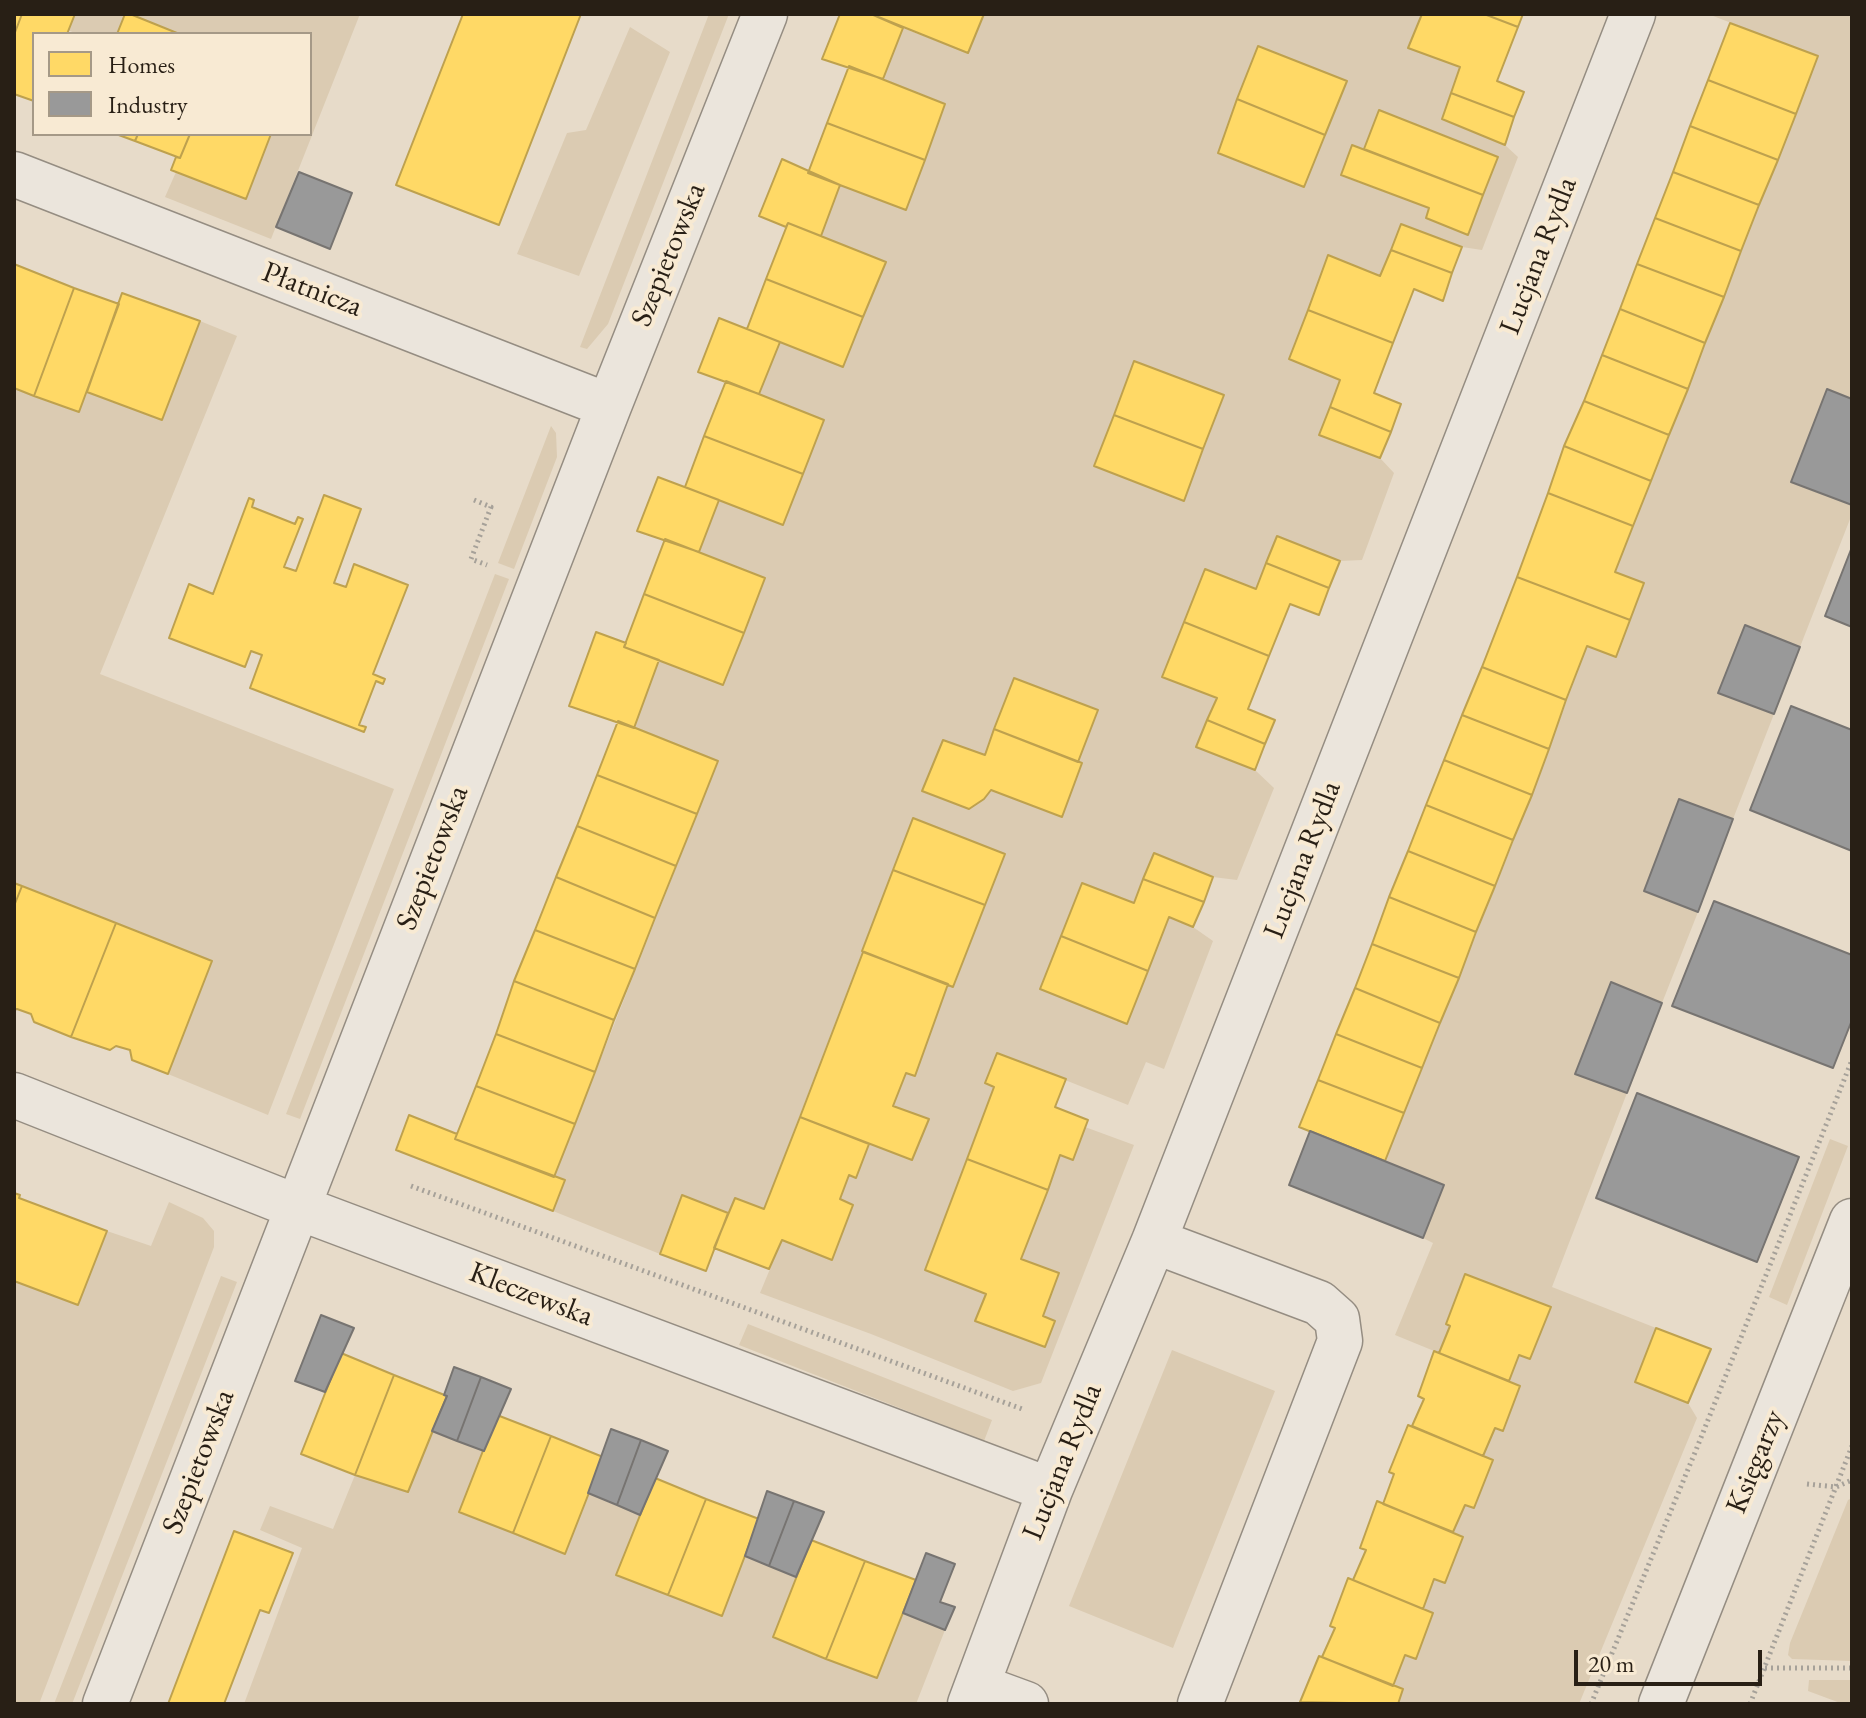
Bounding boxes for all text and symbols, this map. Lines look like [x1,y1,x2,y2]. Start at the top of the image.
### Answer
legend [32,32,312,136]
text: Homes [108,49,175,80]
text: Industry [108,89,187,120]
street label: Lucjana Rydla [1493,172,1585,340]
street label: Szepietowska [624,178,714,332]
street label: Płatnicza [257,255,367,325]
street label: Lucjana Rydla [1257,776,1349,944]
street label: Szepietowska [389,781,477,935]
street label: Kleczewska [464,1255,598,1335]
street label: Lucjana Rydla [1015,1379,1111,1545]
street label: Szepietowska [155,1385,243,1539]
street label: Księgarzy [1719,1405,1793,1519]
scale bar [1578,1634,1766,1684]
text: 20 m [1588,1648,1635,1679]

